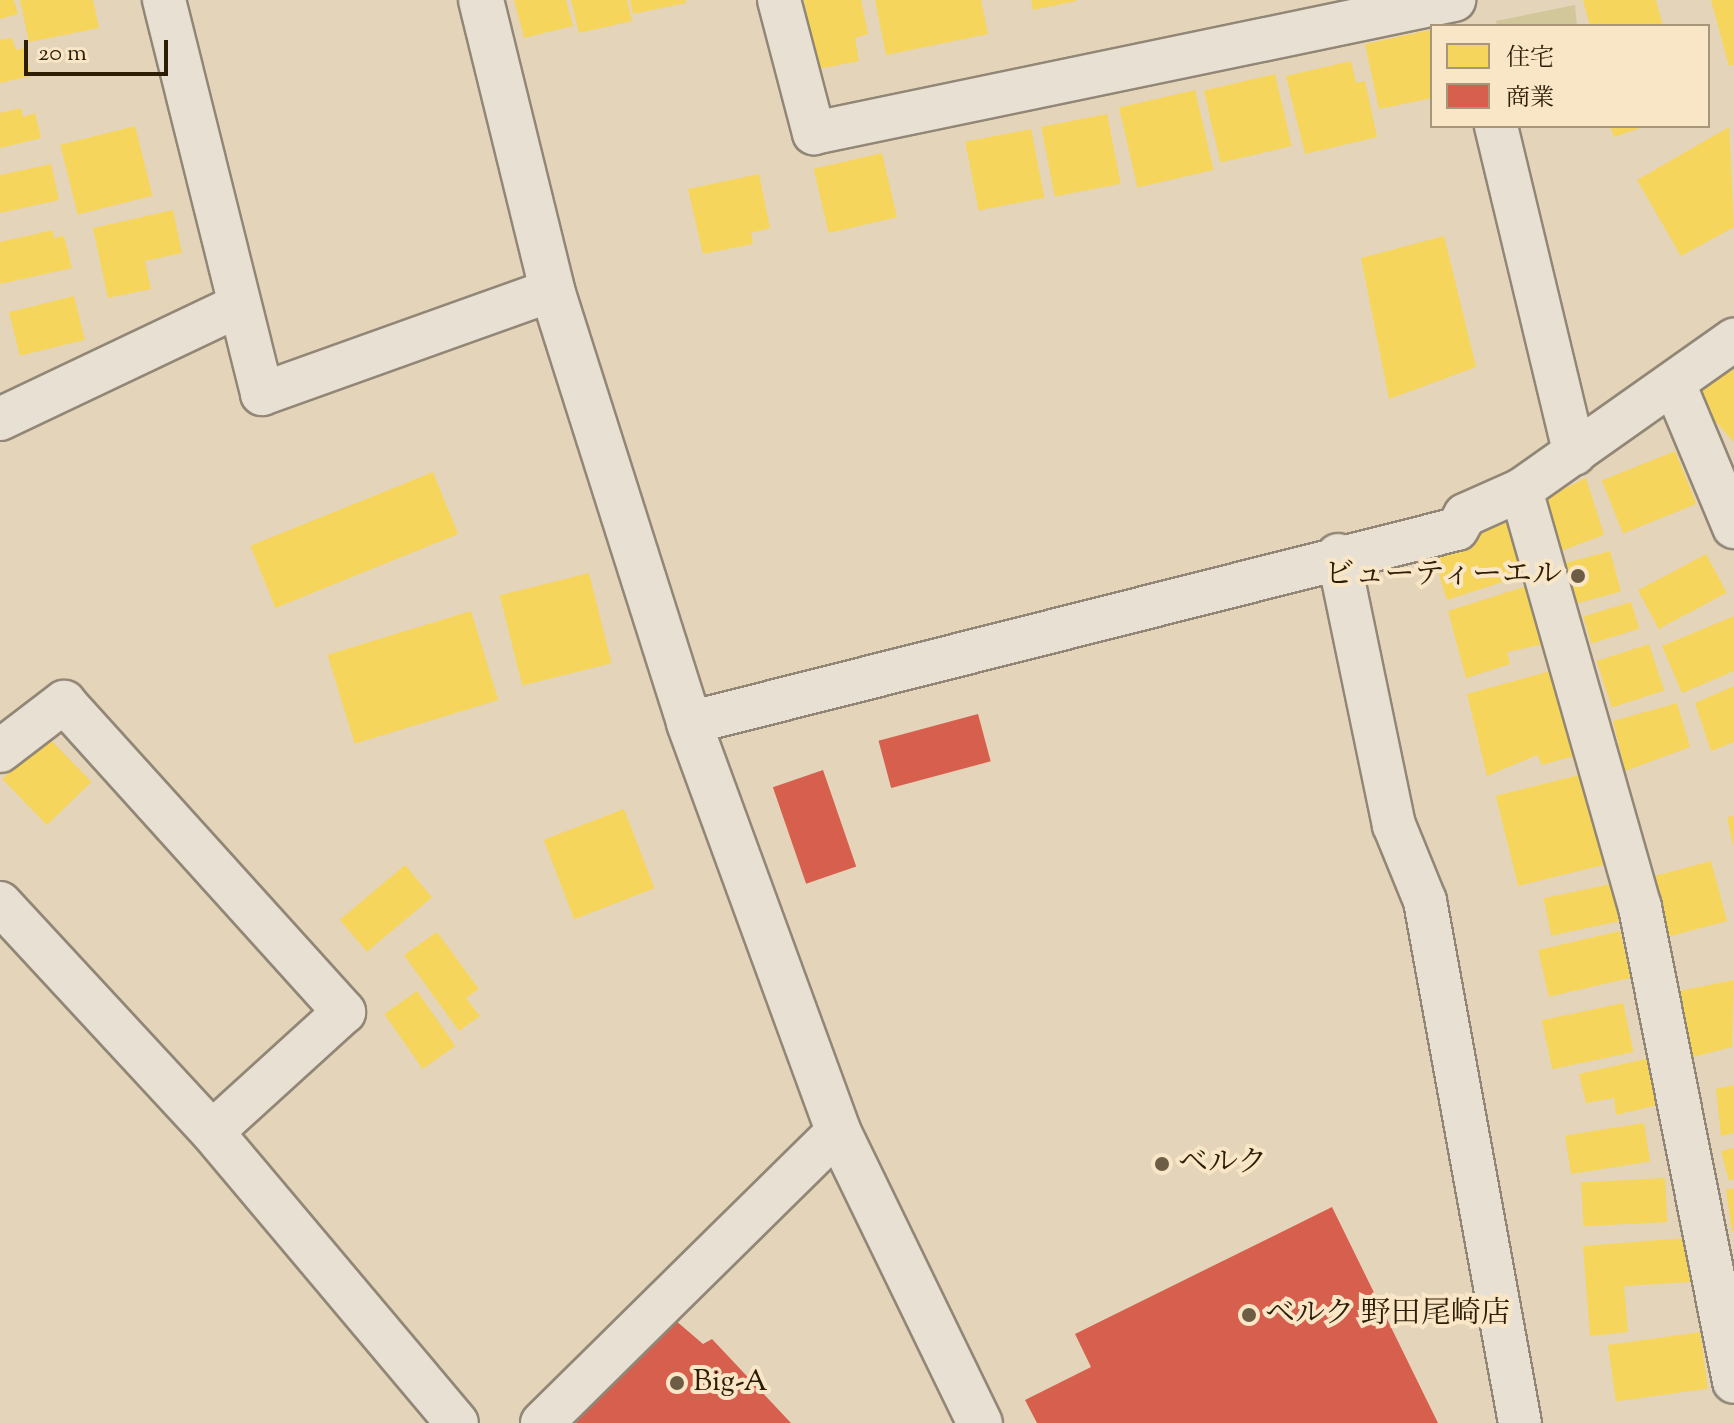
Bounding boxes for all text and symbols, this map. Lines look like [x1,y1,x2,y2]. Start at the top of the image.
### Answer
scale bar [28,24,172,74]
legend [1430,24,1710,128]
text: 20 m [38,37,87,71]
text: 住宅 [1506,42,1554,76]
text: 商業 [1506,82,1554,116]
place label: ビューティーエル [1322,558,1562,594]
marker: ビューティーエル [1569,567,1587,585]
place label: ベルク [1178,1146,1268,1182]
marker: ベルク [1153,1155,1171,1173]
place label: ベルク 野田尾崎店 [1265,1297,1511,1333]
marker: ベルク 野田尾崎店 [1240,1306,1258,1324]
place label: Big-A [693,1365,768,1401]
marker: Big-A [668,1374,686,1392]

